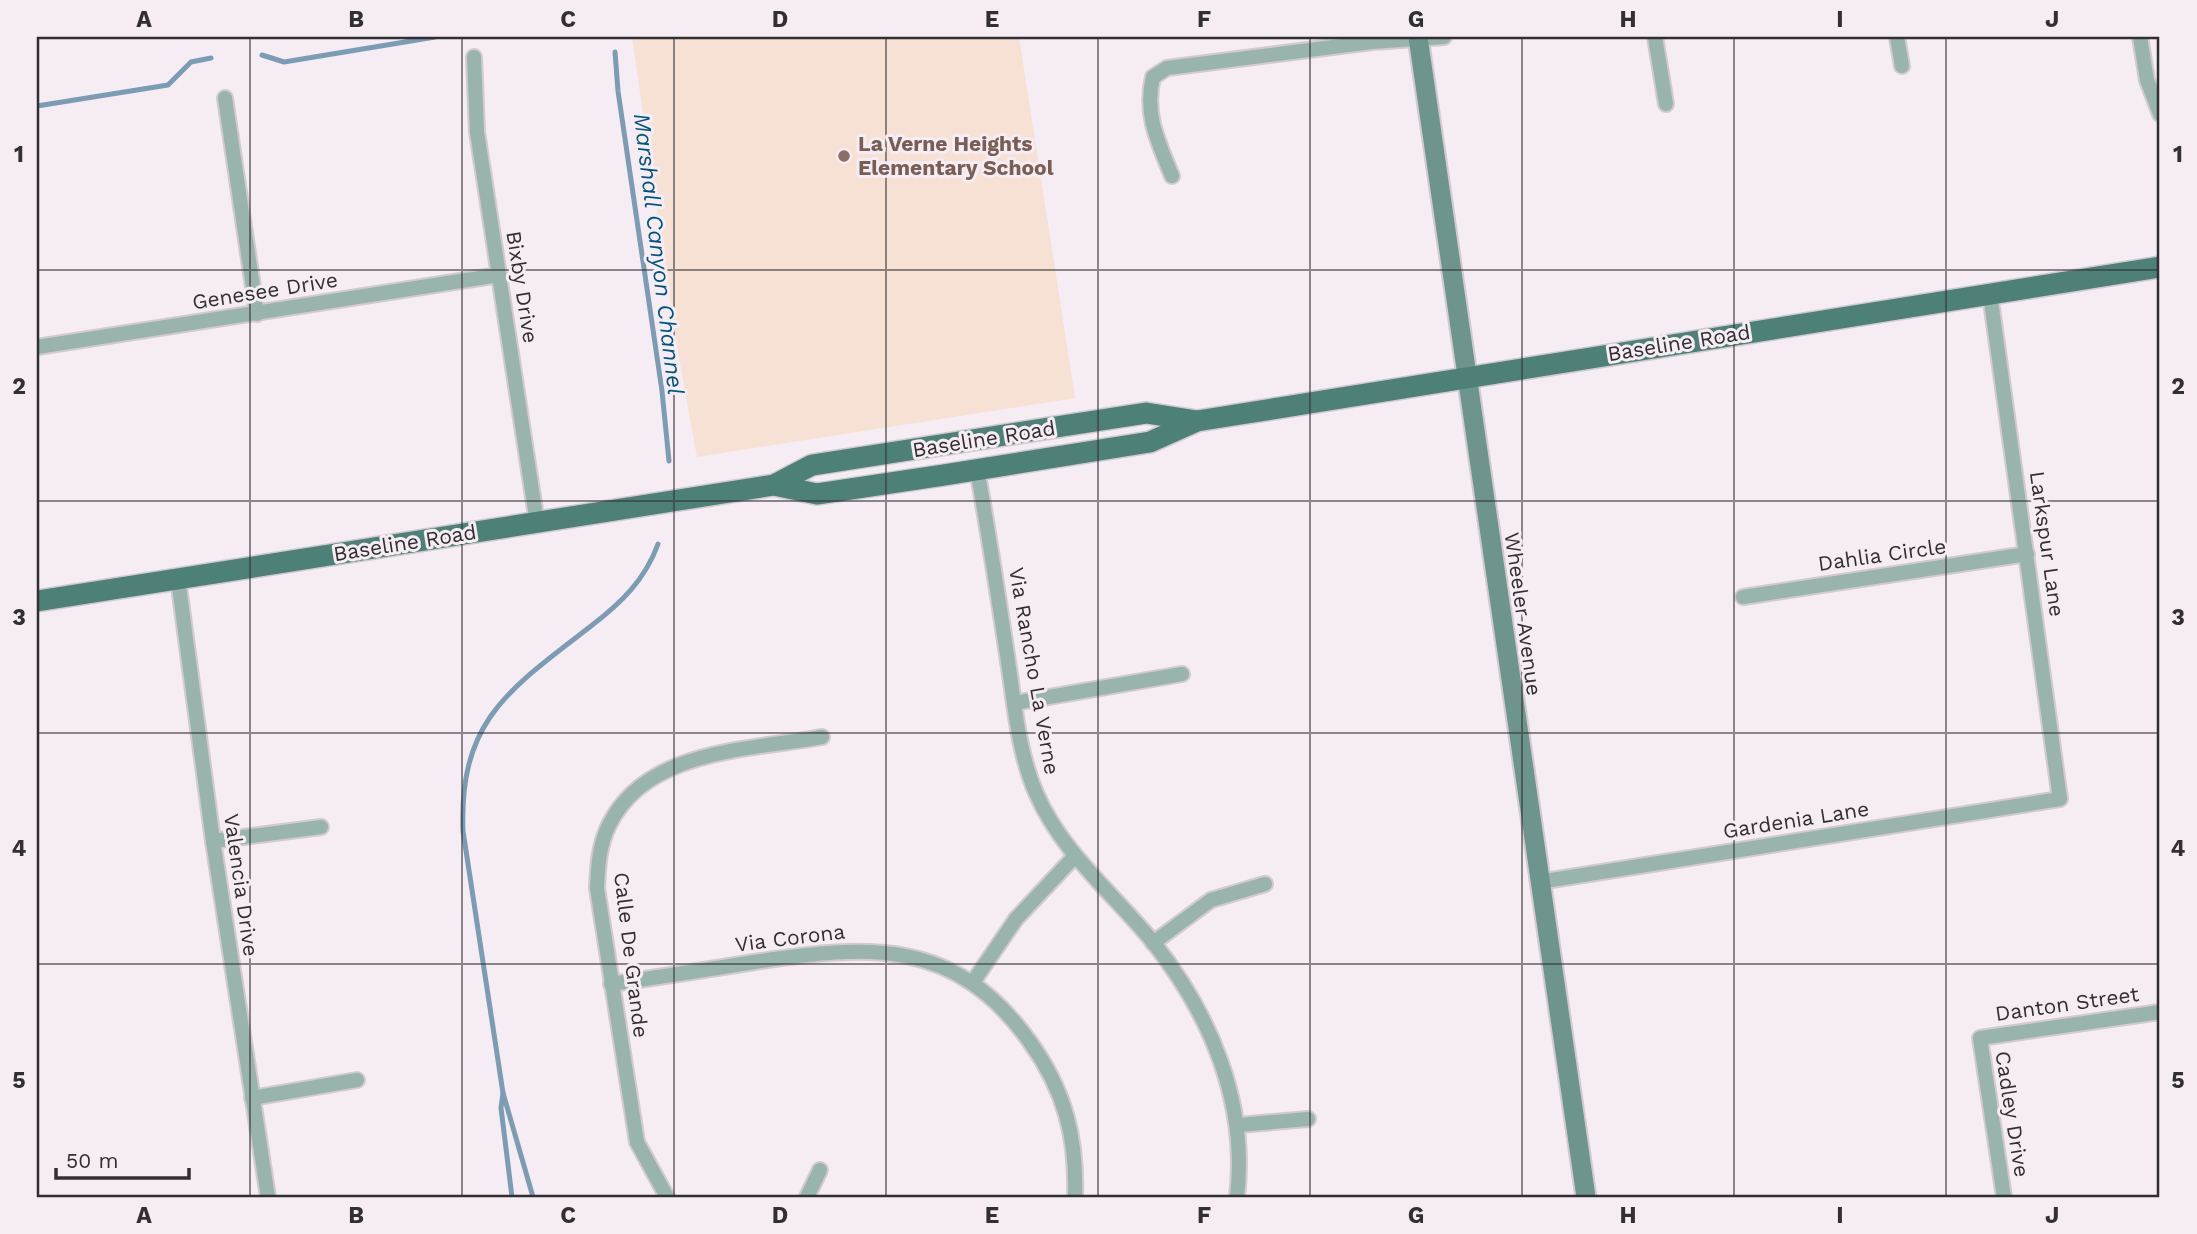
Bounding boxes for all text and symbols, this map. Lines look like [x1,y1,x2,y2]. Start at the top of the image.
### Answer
text: A [136,6,152,33]
text: B [348,6,364,33]
text: C [560,6,576,33]
text: D [772,6,788,33]
text: E [985,6,999,33]
text: F [1197,6,1211,33]
text: G [1408,6,1424,33]
text: H [1619,6,1637,33]
text: I [1836,6,1844,33]
text: J [2045,6,2059,33]
water label: Marshall Canyon Channel [628,112,689,396]
place label: La Verne Heights Elementary School [858,131,1054,180]
text: 1 [14,141,24,168]
text: 1 [2173,141,2183,168]
marker: La Verne Heights Elementary School [836,148,852,164]
street label: Bixby Drive [501,229,544,345]
street label: Genesee Drive [190,267,340,314]
street label: Baseline Road [1606,319,1752,366]
text: 2 [12,373,26,400]
text: 2 [2171,373,2185,400]
street label: Baseline Road [911,415,1057,462]
street label: Larkspur Lane [2025,470,2070,618]
street label: Baseline Road [332,519,478,566]
street label: Wheeler Avenue [1500,531,1547,697]
street label: Dahlia Circle [1816,533,1948,576]
street label: Via Rancho La Verne [1004,565,1065,776]
text: 3 [12,604,26,631]
text: 3 [2171,604,2185,631]
street label: Gardenia Lane [1721,796,1871,843]
street label: Valencia Drive [219,812,264,958]
text: 4 [12,835,27,862]
text: 4 [2171,835,2186,862]
street label: Calle De Grande [609,871,654,1039]
street label: Via Corona [734,918,846,957]
street label: Danton Street [1994,981,2140,1026]
street label: Cadley Drive [1990,1049,2035,1179]
text: 5 [12,1067,26,1094]
text: 5 [2171,1067,2185,1094]
scale bar [56,1136,189,1180]
text: 50 m [66,1148,118,1173]
text: A [136,1202,152,1229]
text: B [348,1202,364,1229]
text: C [560,1202,576,1229]
text: D [772,1202,788,1229]
text: E [985,1202,999,1229]
text: F [1197,1202,1211,1229]
text: G [1408,1202,1424,1229]
text: H [1619,1202,1637,1229]
text: I [1836,1202,1844,1229]
text: J [2045,1202,2059,1229]

